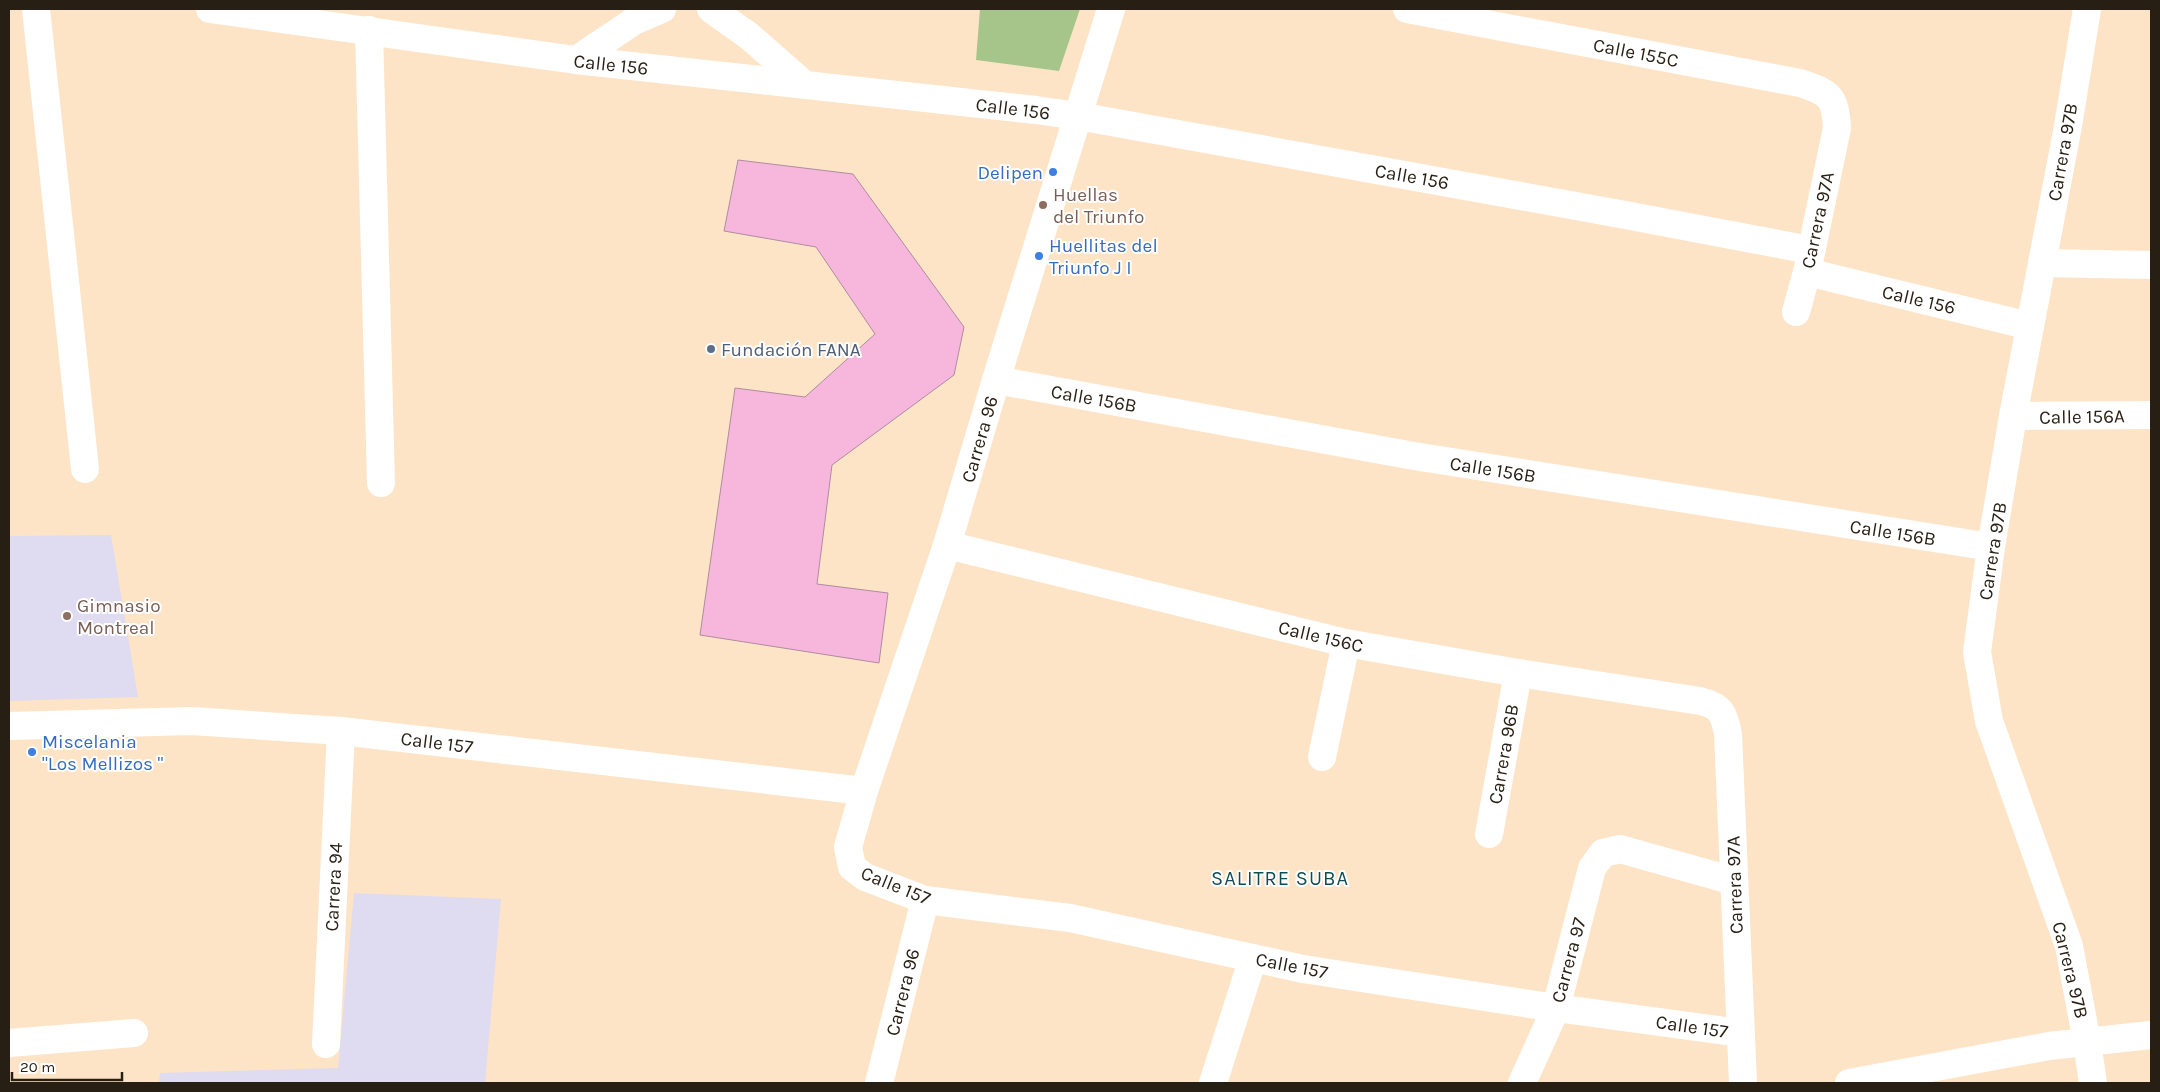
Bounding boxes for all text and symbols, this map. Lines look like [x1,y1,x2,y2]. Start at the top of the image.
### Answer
street label: Calle 155C [1591,34,1680,72]
street label: Calle 156 [572,50,649,80]
street label: Calle 156 [974,94,1051,124]
street label: Carrera 97B [2044,101,2082,203]
street label: Calle 156 [1373,160,1451,194]
place label: Delipen [977,162,1043,184]
marker: Delipen [1047,166,1059,178]
street label: Carrera 97A [1797,170,1839,271]
place label: Huellas del Triunfo [1053,184,1144,228]
marker: Huellas del Triunfo [1037,199,1049,211]
place label: Huellitas del Triunfo J I [1049,235,1158,279]
marker: Huellitas del Triunfo J I [1033,250,1045,262]
street label: Calle 156 [1880,281,1958,319]
place label: Fundación FANA [721,339,861,361]
marker: Fundación FANA [705,343,717,355]
street label: Calle 156B [1049,381,1138,417]
street label: Carrera 96 [957,393,1003,485]
street label: Calle 156A [2039,405,2125,429]
street label: Calle 156B [1448,452,1537,488]
street label: Carrera 97B [1974,500,2012,602]
street label: Calle 156B [1848,515,1937,551]
place label: Gimnasio Montreal [77,595,161,639]
marker: Gimnasio Montreal [61,610,73,622]
street label: Calle 156C [1276,617,1365,657]
street label: Carrera 96B [1484,702,1524,806]
street label: Calle 157 [399,728,474,758]
place label: Miscelania "Los Mellizos " [42,731,164,775]
marker: Miscelania "Los Mellizos " [26,746,38,758]
street label: Carrera 97A [1722,835,1748,934]
street label: Carrera 94 [321,842,347,932]
street label: Calle 157 [858,862,934,910]
district label: SALITRE SUBA [1211,867,1349,890]
street label: Carrera 97 [1547,915,1591,1005]
street label: Carrera 97B [2047,919,2093,1021]
street label: Carrera 96 [881,946,924,1038]
street label: Calle 157 [1254,948,1330,984]
street label: Calle 157 [1654,1011,1730,1043]
scale bar [12,1050,122,1082]
text: 20 m [20,1058,55,1076]

